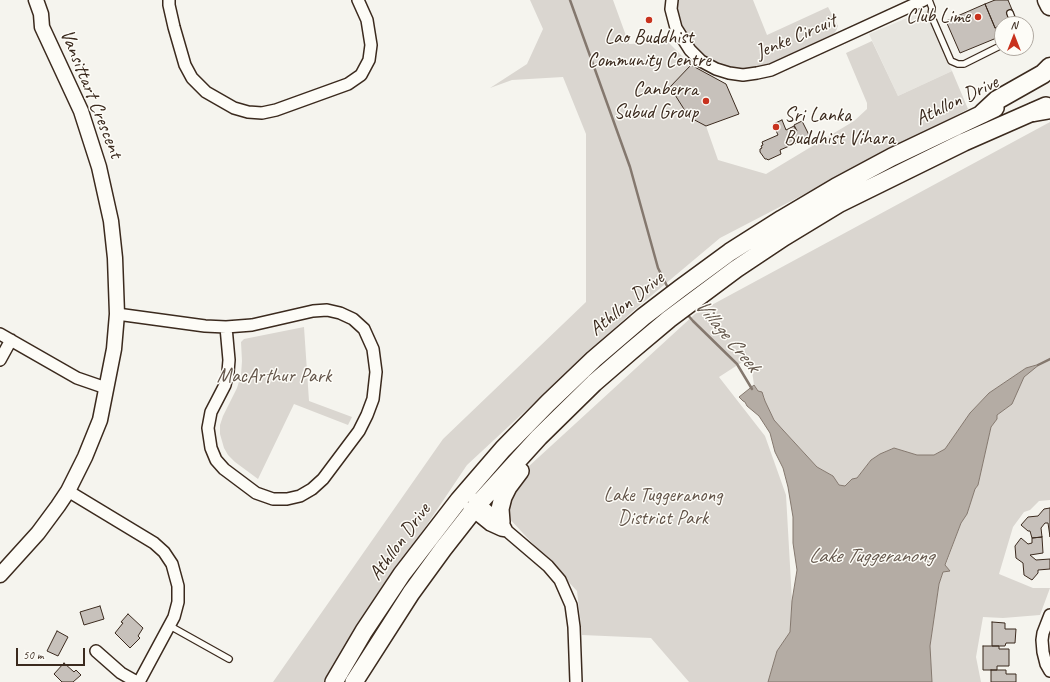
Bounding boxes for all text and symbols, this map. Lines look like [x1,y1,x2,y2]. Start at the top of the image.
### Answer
place label: Club Lime [906,5,970,29]
street label: Jenke Circuit [752,9,840,65]
marker: Club Lime [973,12,983,22]
marker: Lao Buddhist Community Centre [644,15,654,25]
north arrow [994,16,1034,56]
text: N [1011,18,1017,32]
street label: Vansittart Crescent [54,26,128,162]
place label: Lao Buddhist Community Centre [587,26,711,73]
street label: Athllon Drive [912,71,1002,131]
place label: Canberra Subud Group [614,78,698,125]
marker: Canberra Subud Group [701,96,711,106]
place label: Sri Lanka Buddhist Vihara [784,104,895,151]
marker: Sri Lanka Buddhist Vihara [771,122,781,132]
street label: Athllon Drive [585,267,669,341]
water label: Village Creek [689,294,765,378]
park label: MacArthur Park [217,365,331,389]
park label: Lake Tuggeranong District Park [604,484,722,531]
street label: Athllon Drive [364,499,436,585]
water label: Lake Tuggeranong [809,543,933,569]
scale bar [18,640,87,666]
text: 50 m [23,647,43,663]

